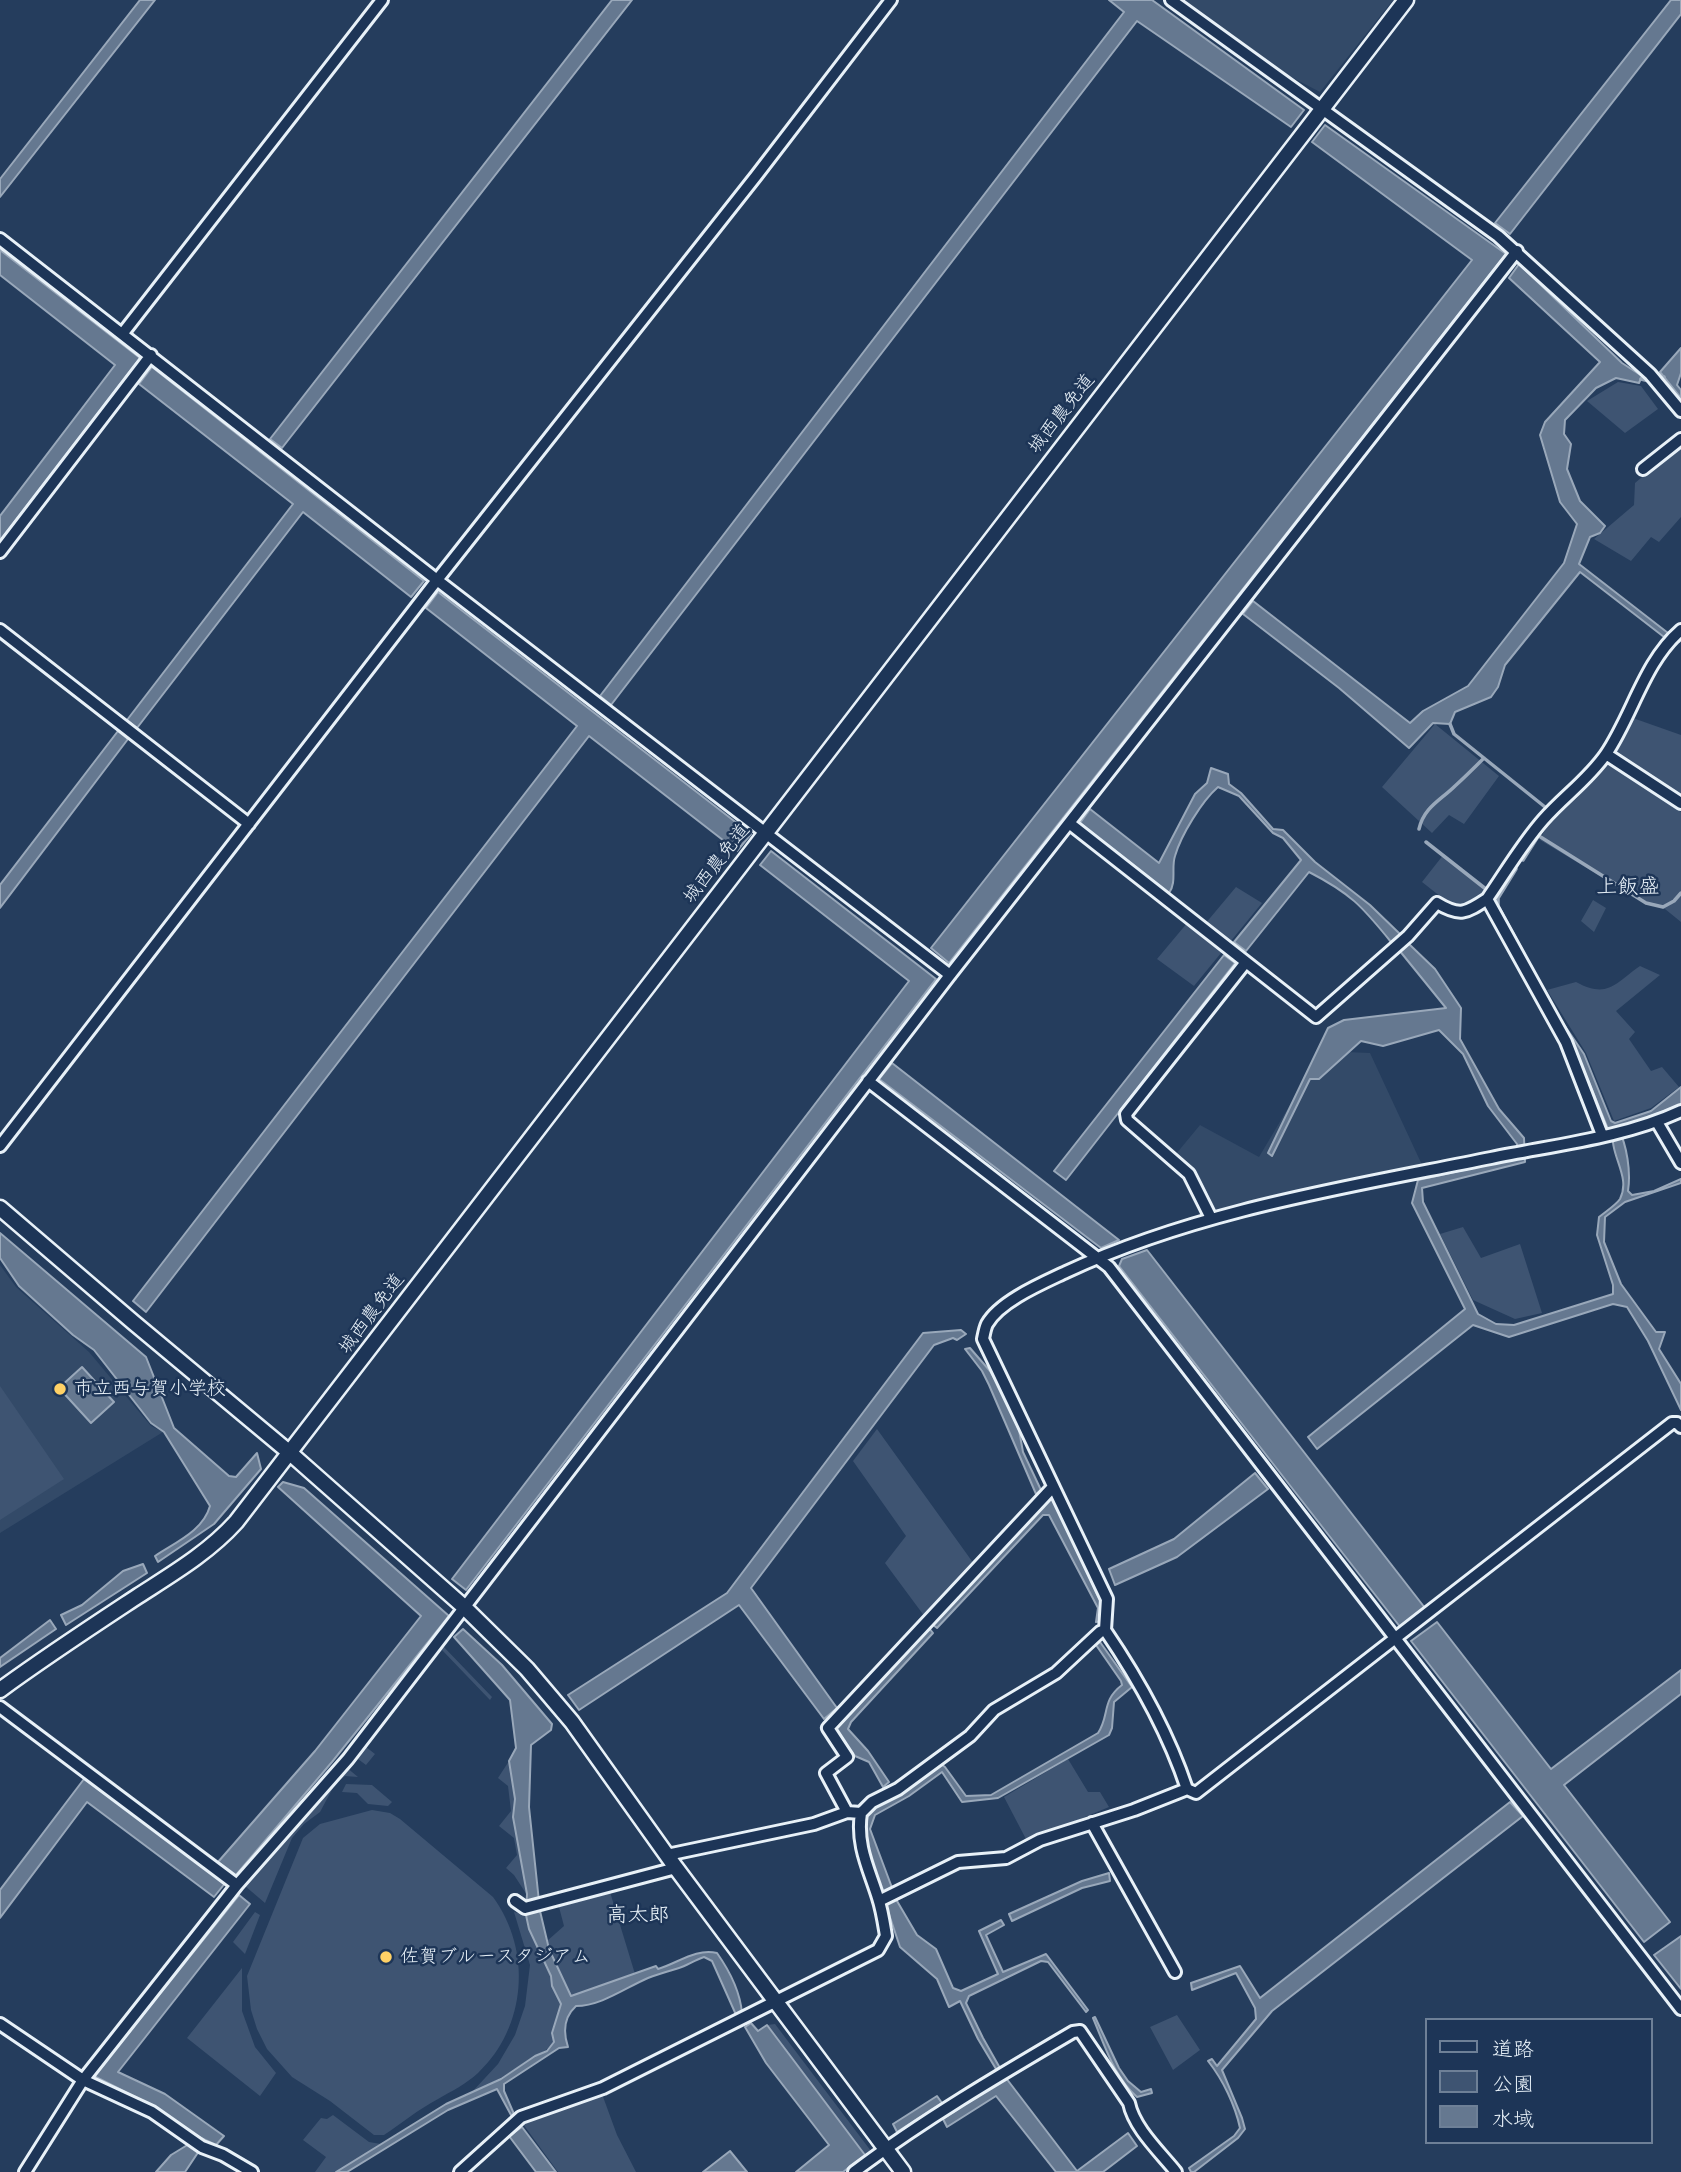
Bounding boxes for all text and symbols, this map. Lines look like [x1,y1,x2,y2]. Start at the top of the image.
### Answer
street label: 城西農免道 [1024,370,1100,458]
street label: 城西農免道 [679,820,755,908]
district label: 上飯盛 [1597,875,1659,901]
street label: 城西農免道 [334,1269,410,1359]
place label: 市立西与賀小学校 [74,1378,226,1400]
marker: 市立西与賀小学校 [52,1381,68,1397]
district label: 高太郎 [607,1903,669,1929]
place label: 佐賀ブルースタジアム [400,1946,591,1968]
marker: 佐賀ブルースタジアム [378,1949,394,1965]
legend [1426,2018,1653,2144]
text: 道路 [1492,2037,1534,2062]
text: 公園 [1492,2072,1534,2097]
text: 水域 [1492,2107,1534,2132]

